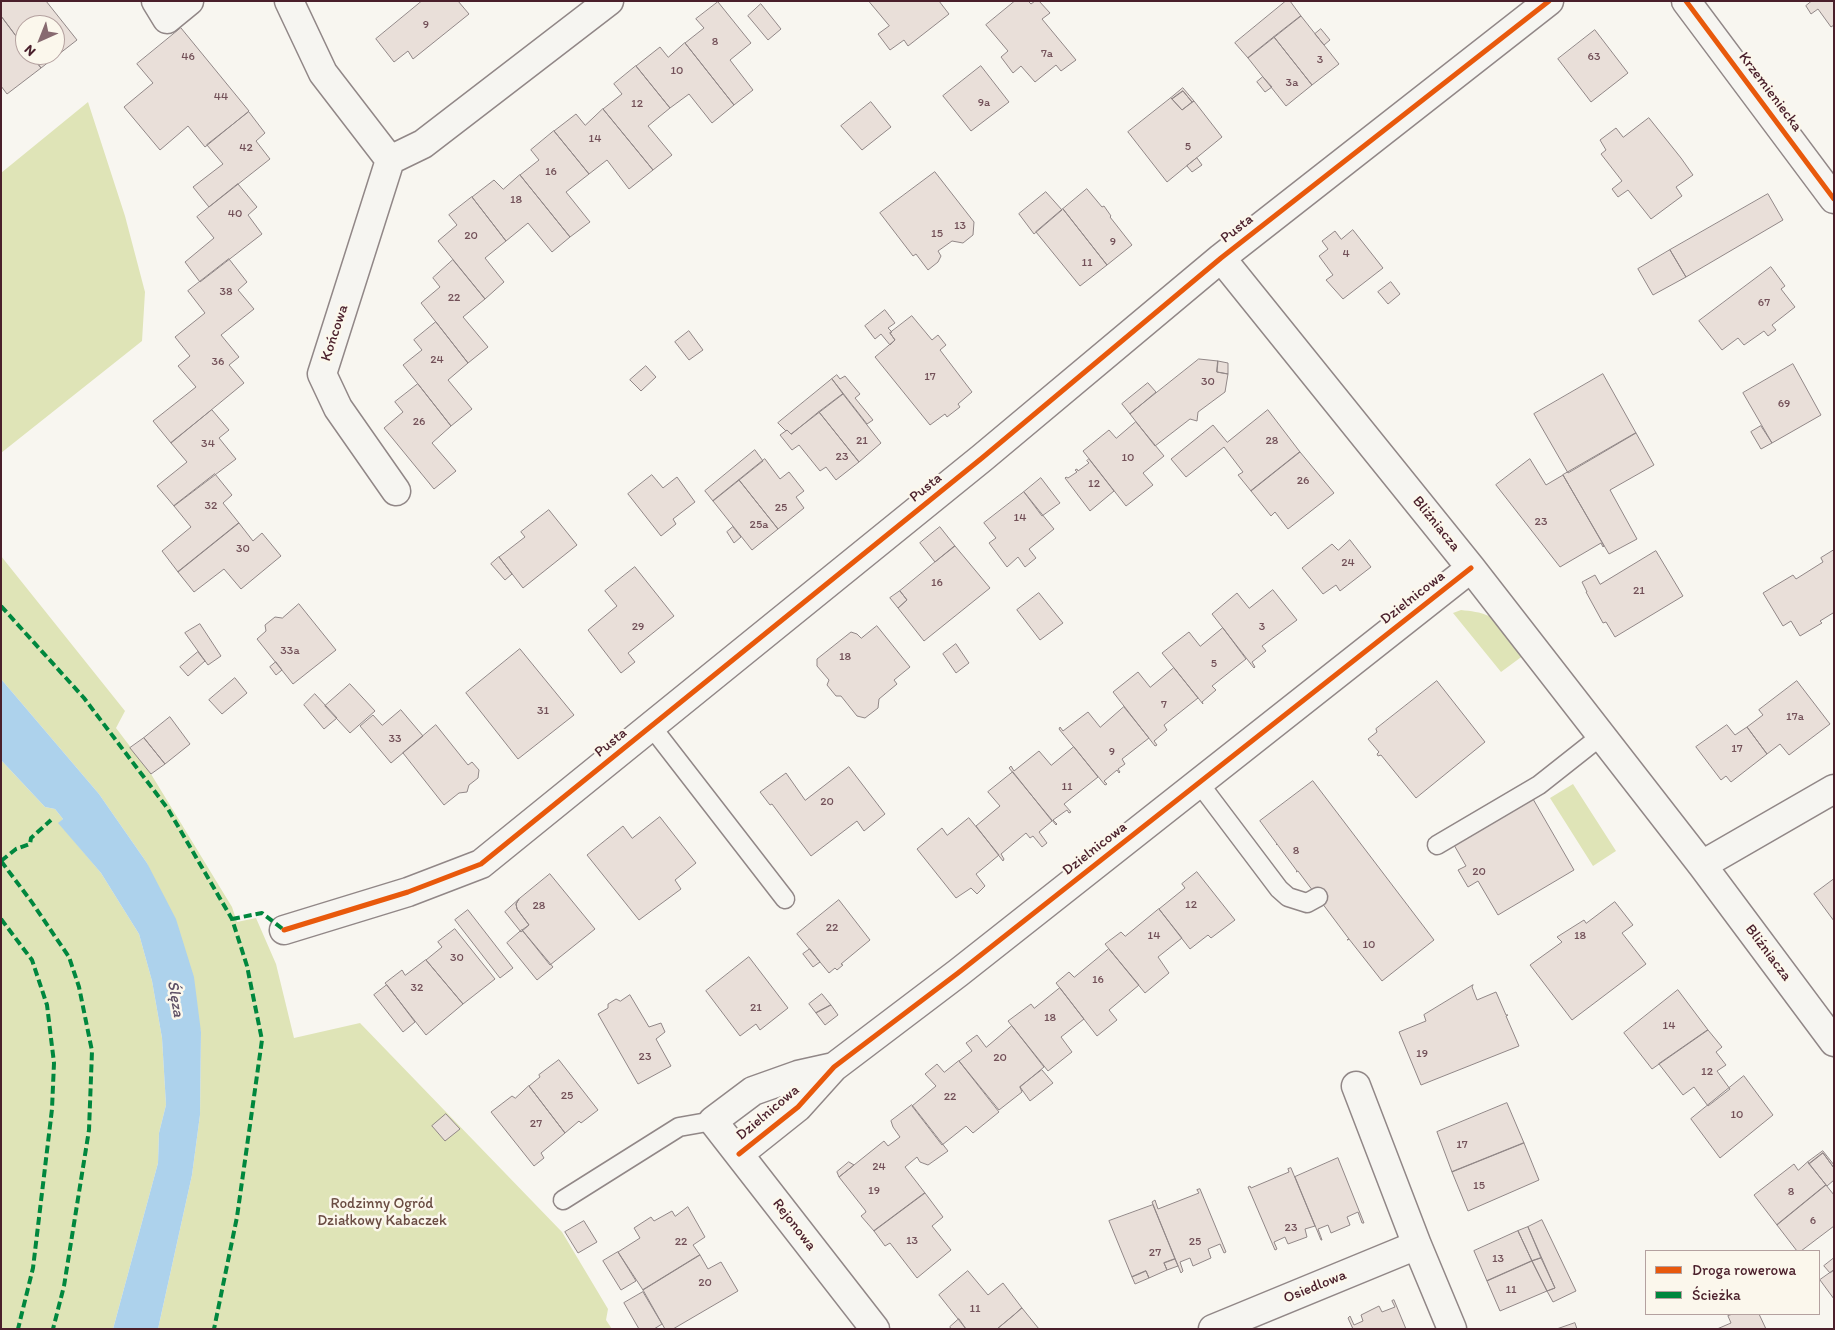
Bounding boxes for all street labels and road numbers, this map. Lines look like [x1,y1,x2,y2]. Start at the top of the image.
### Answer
street label: Krzemieniecka [1734,49,1806,135]
street label: Pusta [1217,211,1257,247]
street label: Końcowa [317,302,353,364]
street label: Pusta [906,470,946,506]
street label: Bliźniacza [1408,493,1464,555]
street label: Dzielnicowa [1377,567,1449,629]
street label: Pusta [591,725,631,761]
street label: Dzielnicowa [1059,818,1131,880]
street label: Bliźniacza [1741,921,1795,985]
street label: Dzielnicowa [733,1081,803,1145]
street label: Rejonowa [768,1195,820,1255]
street label: Osiedlowa [1281,1266,1349,1308]

